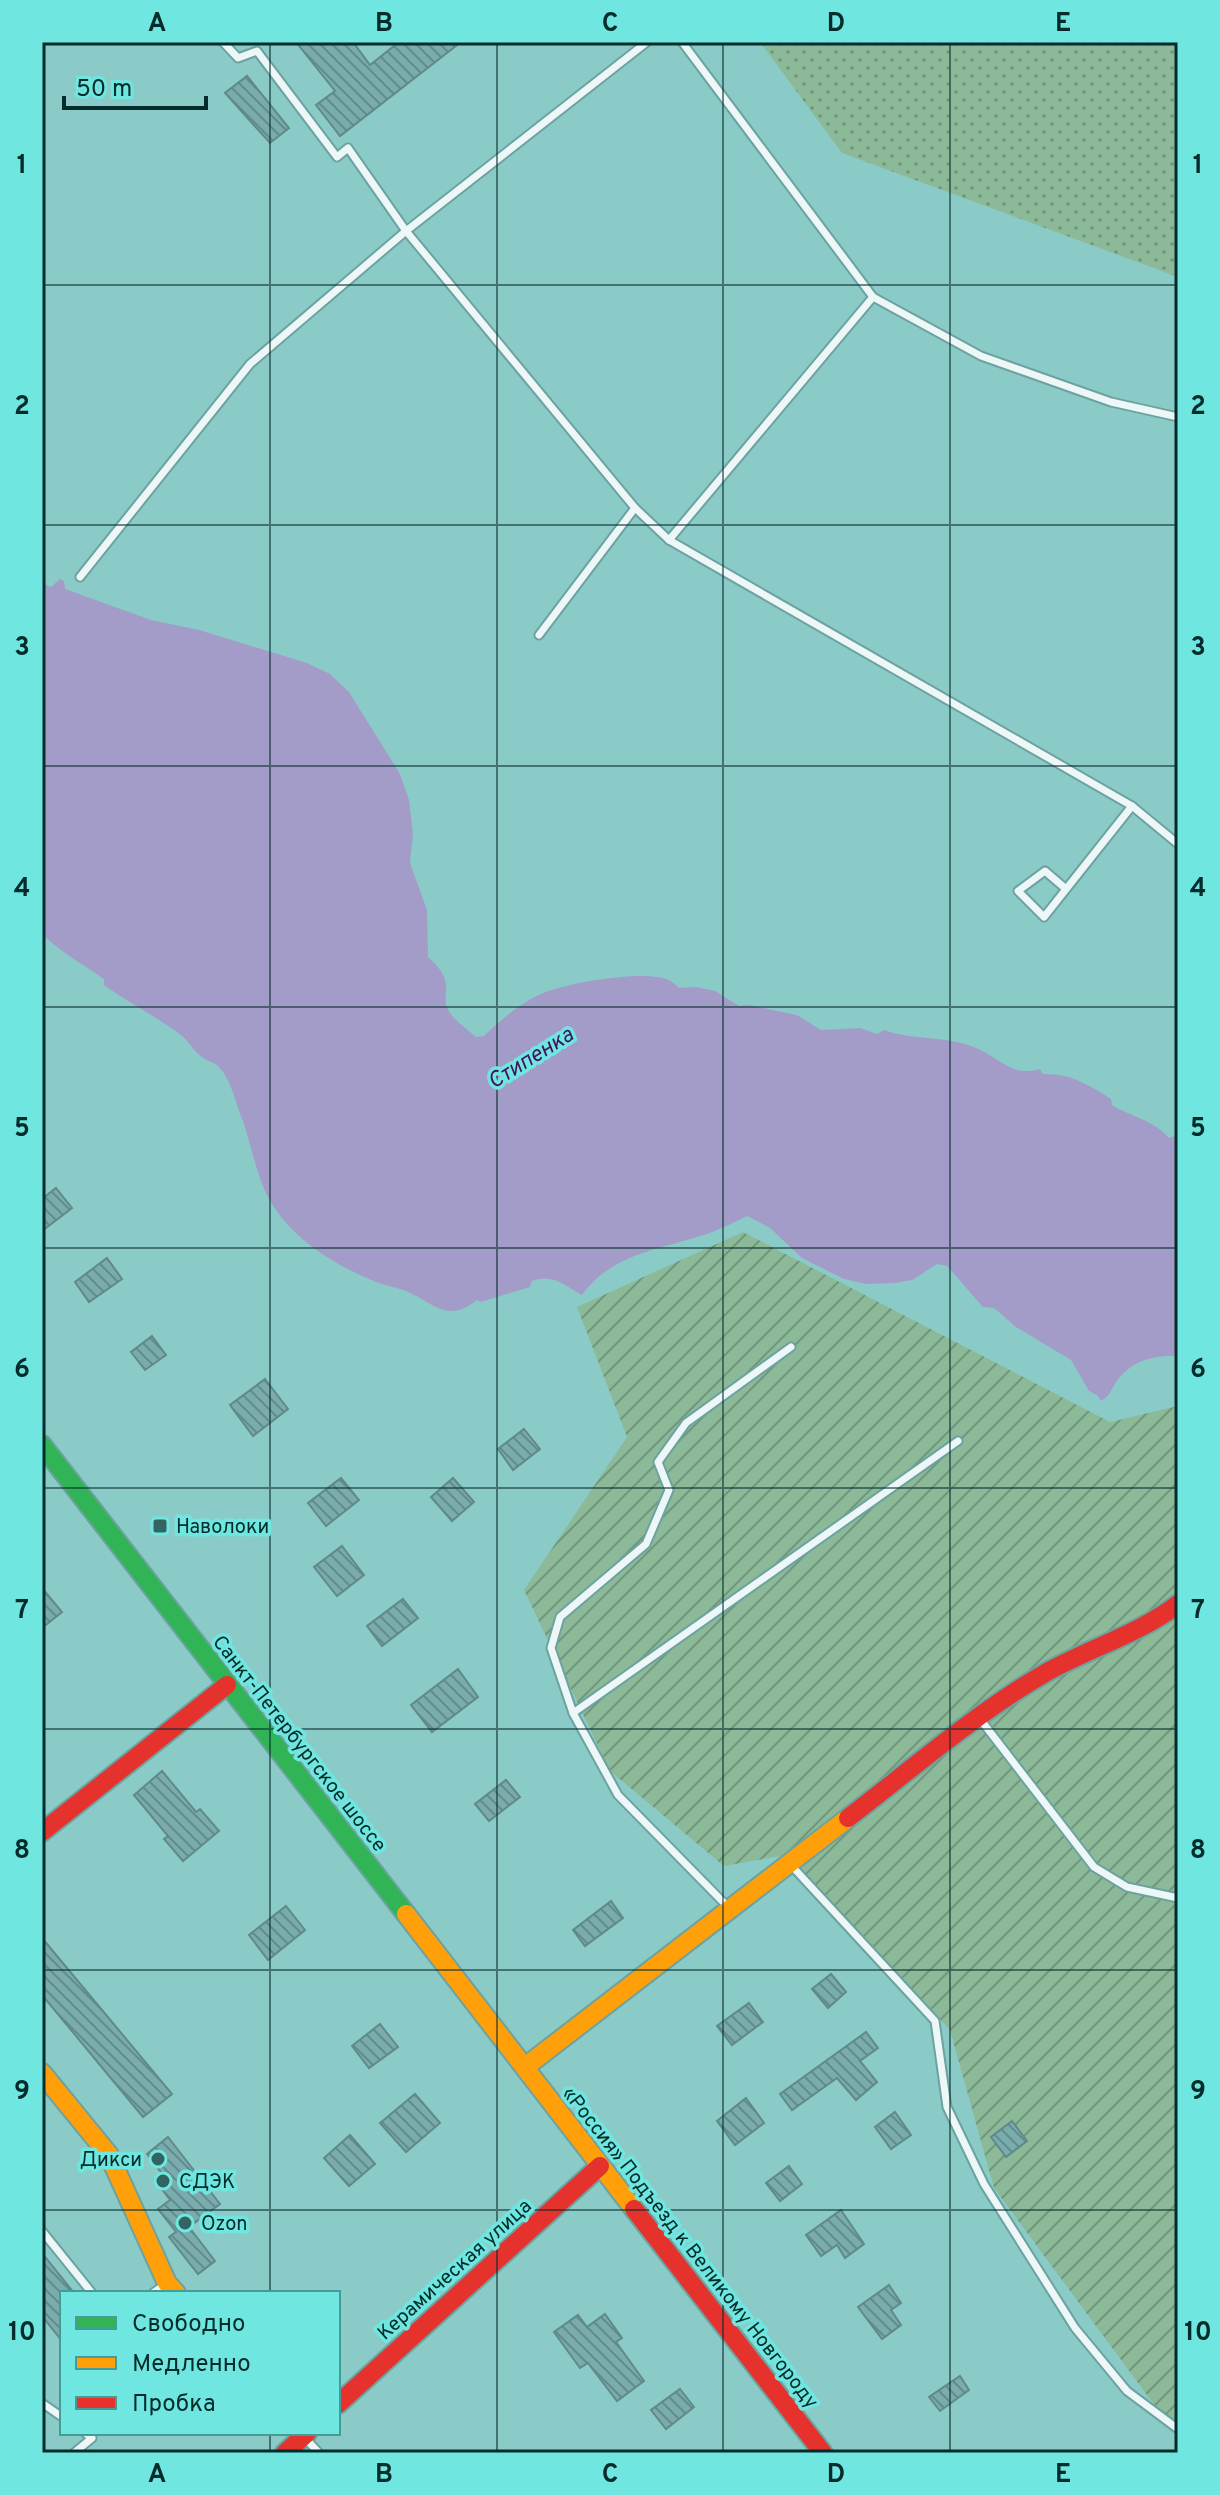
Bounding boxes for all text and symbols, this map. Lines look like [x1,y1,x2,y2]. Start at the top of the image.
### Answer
text: A [148,8,166,41]
text: B [375,8,393,41]
text: C [602,8,618,41]
text: D [827,8,845,41]
text: E [1055,8,1071,41]
scale bar [64,60,206,110]
text: 50 m [76,75,132,105]
text: 1 [17,150,27,183]
text: 1 [1193,150,1203,183]
text: 2 [14,391,30,424]
text: 2 [1190,391,1206,424]
text: 3 [14,632,30,665]
text: 3 [1190,632,1206,665]
text: 4 [14,873,30,906]
text: 4 [1190,873,1206,906]
water label: Стипенка [483,1022,580,1096]
text: 5 [14,1113,30,1146]
text: 5 [1190,1113,1206,1146]
text: 6 [14,1354,30,1387]
text: 6 [1190,1354,1206,1387]
place label: Наволоки [176,1515,269,1541]
marker: Наволоки [151,1517,169,1535]
text: 7 [15,1595,29,1628]
text: 7 [1191,1595,1205,1628]
street label: Санкт-Петербургское шоссе [206,1631,391,1858]
text: 8 [14,1835,30,1868]
text: 8 [1190,1835,1206,1868]
text: 9 [14,2076,30,2109]
text: 9 [1190,2076,1206,2109]
street label: «Россия» Подъезд к Великому Новгороду [555,2082,823,2415]
place label: Дикси [80,2148,142,2174]
marker: Дикси [149,2150,167,2168]
place label: СДЭК [179,2170,235,2196]
marker: СДЭК [154,2172,172,2190]
street label: Керамическая улица [373,2194,538,2347]
place label: Ozon [201,2212,247,2238]
marker: Ozon [176,2214,194,2232]
legend [60,2291,340,2435]
text: Свободно [132,2310,245,2340]
text: 10 [8,2317,36,2350]
text: 10 [1184,2317,1212,2350]
text: Медленно [132,2350,251,2380]
text: Пробка [132,2390,216,2420]
text: A [148,2459,166,2492]
text: B [375,2459,393,2492]
text: C [602,2459,618,2492]
text: D [827,2459,845,2492]
text: E [1055,2459,1071,2492]

